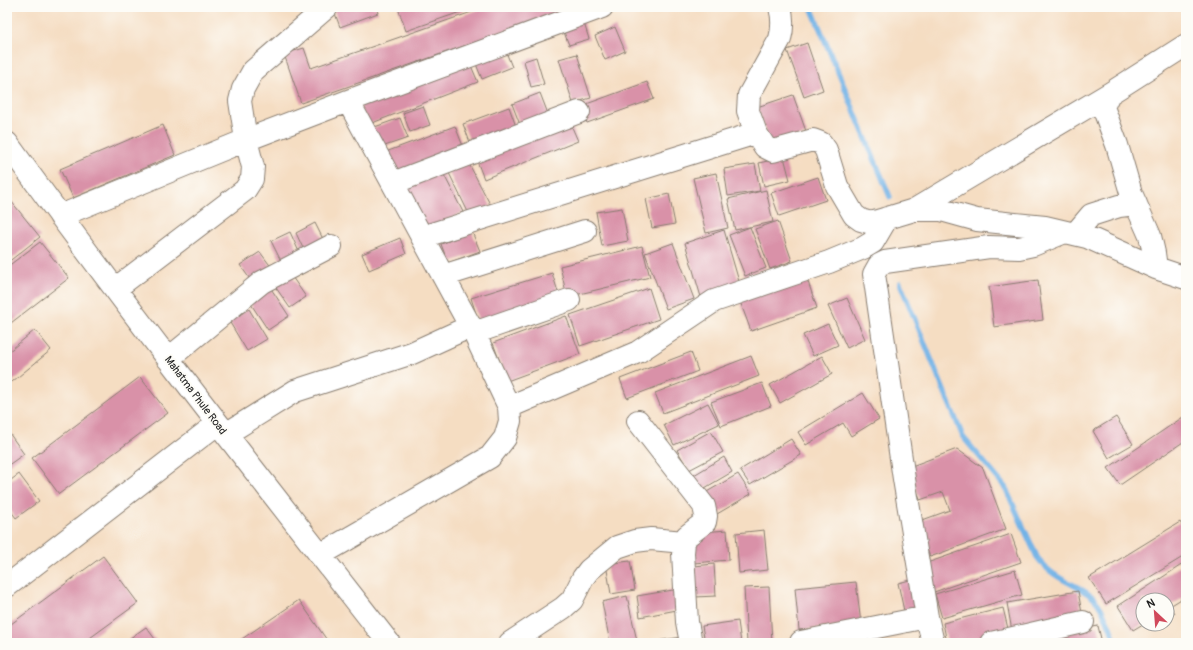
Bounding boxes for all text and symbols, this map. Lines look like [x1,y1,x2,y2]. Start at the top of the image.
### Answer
street label: Mahatma Phule Road [162,354,229,437]
north arrow [1135,592,1175,632]
text: N [1145,596,1158,611]

